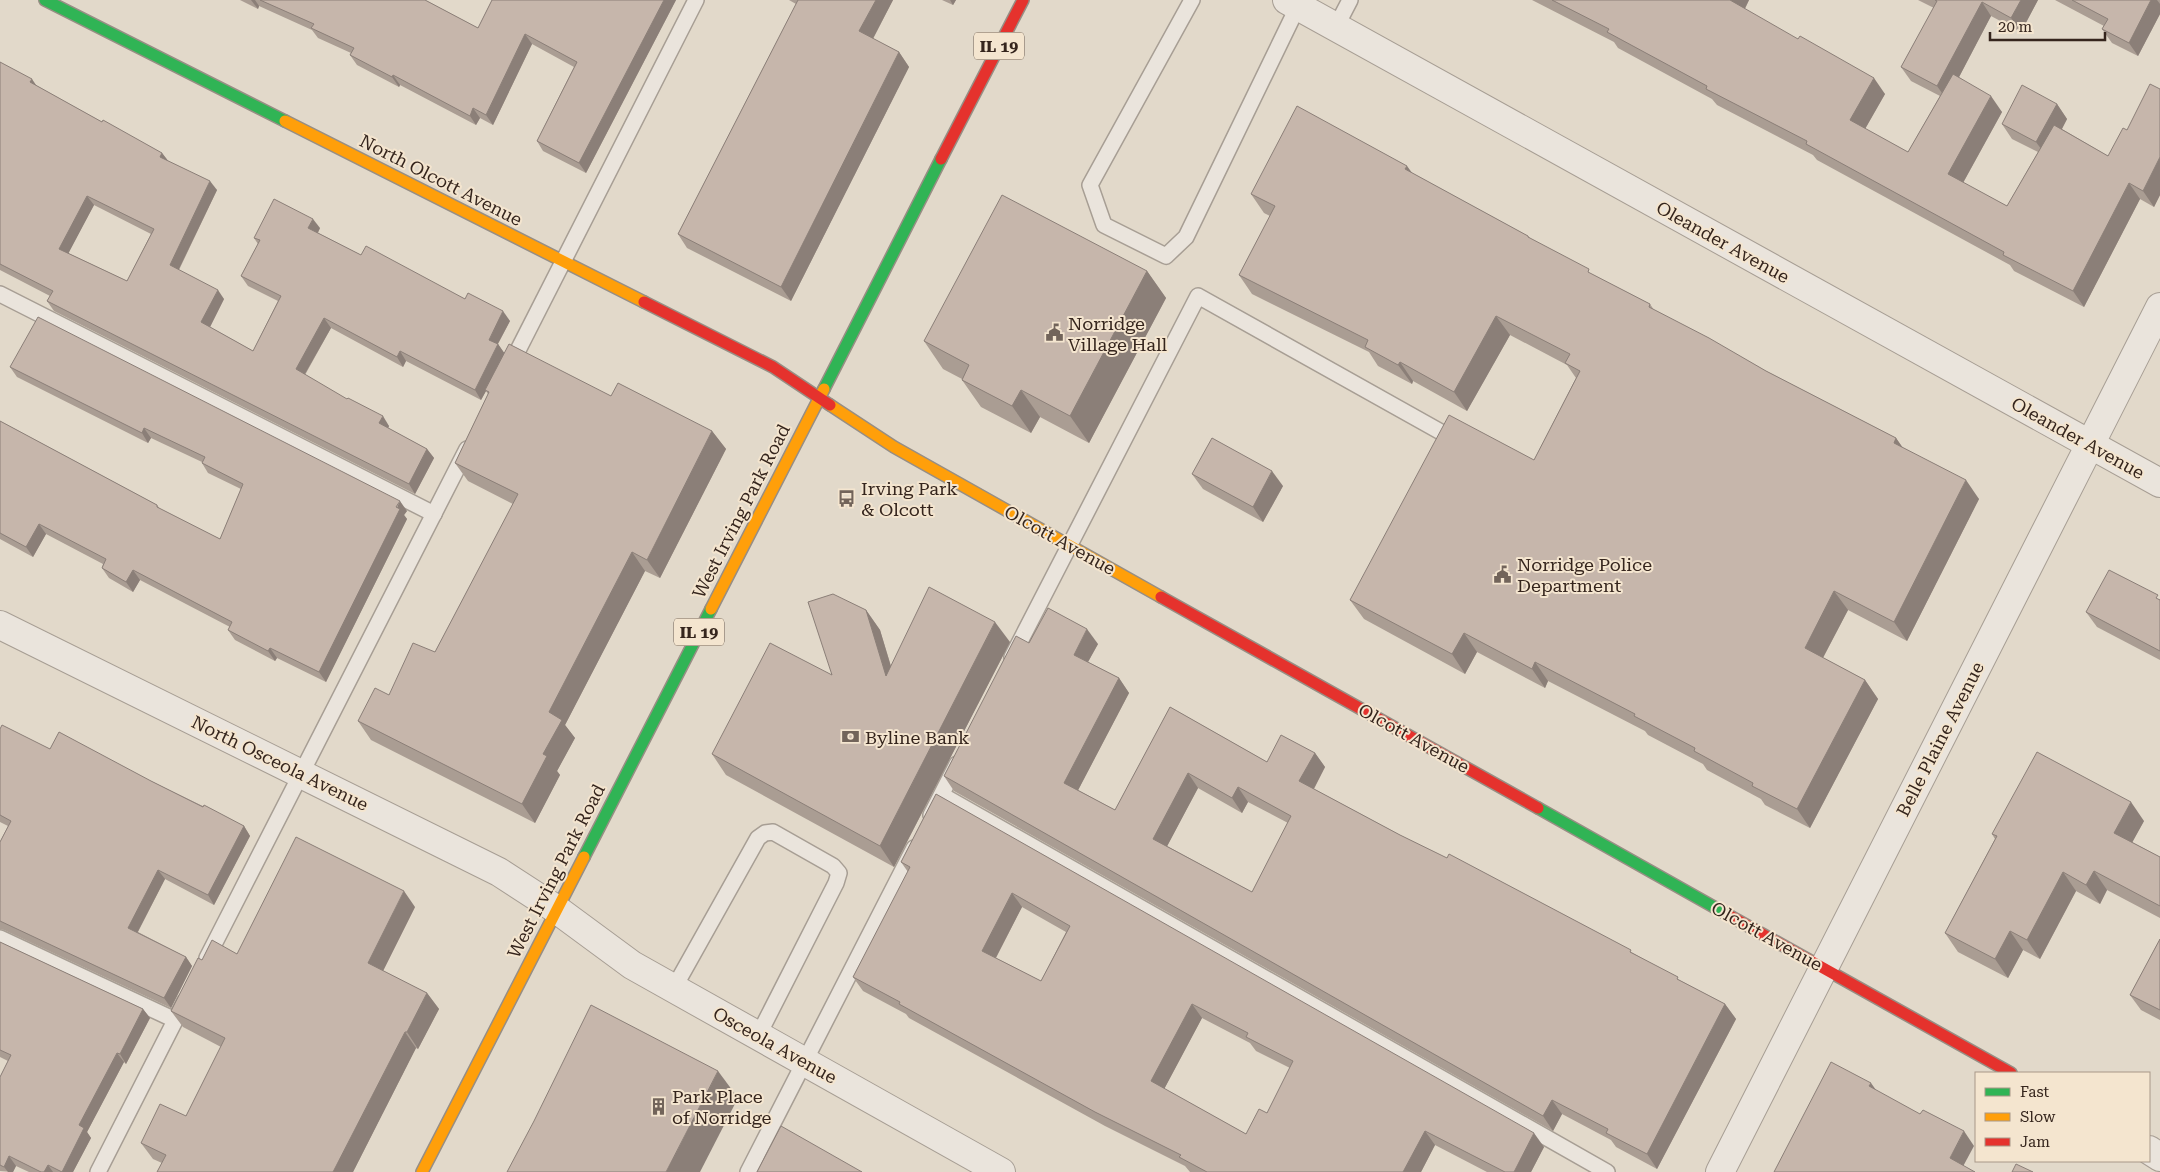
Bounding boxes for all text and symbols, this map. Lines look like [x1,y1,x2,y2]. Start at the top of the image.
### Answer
scale bar [1990,10,2105,42]
text: 20 m [1998,18,2033,36]
road number: IL 19 [974,32,1024,59]
street label: North Olcott Avenue [356,130,526,230]
street label: Oleander Avenue [1653,197,1793,287]
place label: Norridge Village Hall [1068,313,1168,355]
public building icon: Norridge Village Hall [1044,323,1064,343]
street label: Oleander Avenue [2008,393,2148,483]
street label: West Irving Park Road [688,420,794,602]
place label: Irving Park & Olcott [861,478,958,520]
bus stop icon: Irving Park & Olcott [837,488,857,508]
street label: Olcott Avenue [1001,501,1119,579]
place label: Norridge Police Department [1517,554,1652,596]
public building icon: Norridge Police Department [1493,564,1513,584]
road number: IL 19 [674,618,724,646]
street label: Belle Plaine Avenue [1892,658,1988,820]
street label: Olcott Avenue [1355,699,1473,777]
street label: North Osceola Avenue [188,711,372,815]
bank icon: Byline Bank [841,727,861,747]
place label: Byline Bank [865,727,969,748]
street label: West Irving Park Road [503,780,609,962]
street label: Olcott Avenue [1708,897,1826,975]
street label: Osceola Avenue [709,1002,841,1088]
legend [1975,1072,2150,1162]
text: Fast [2020,1083,2050,1101]
place label: Park Place of Norridge [672,1086,771,1128]
building icon: Park Place of Norridge [648,1096,668,1116]
text: Slow [2020,1108,2056,1126]
text: Jam [2020,1133,2050,1151]

